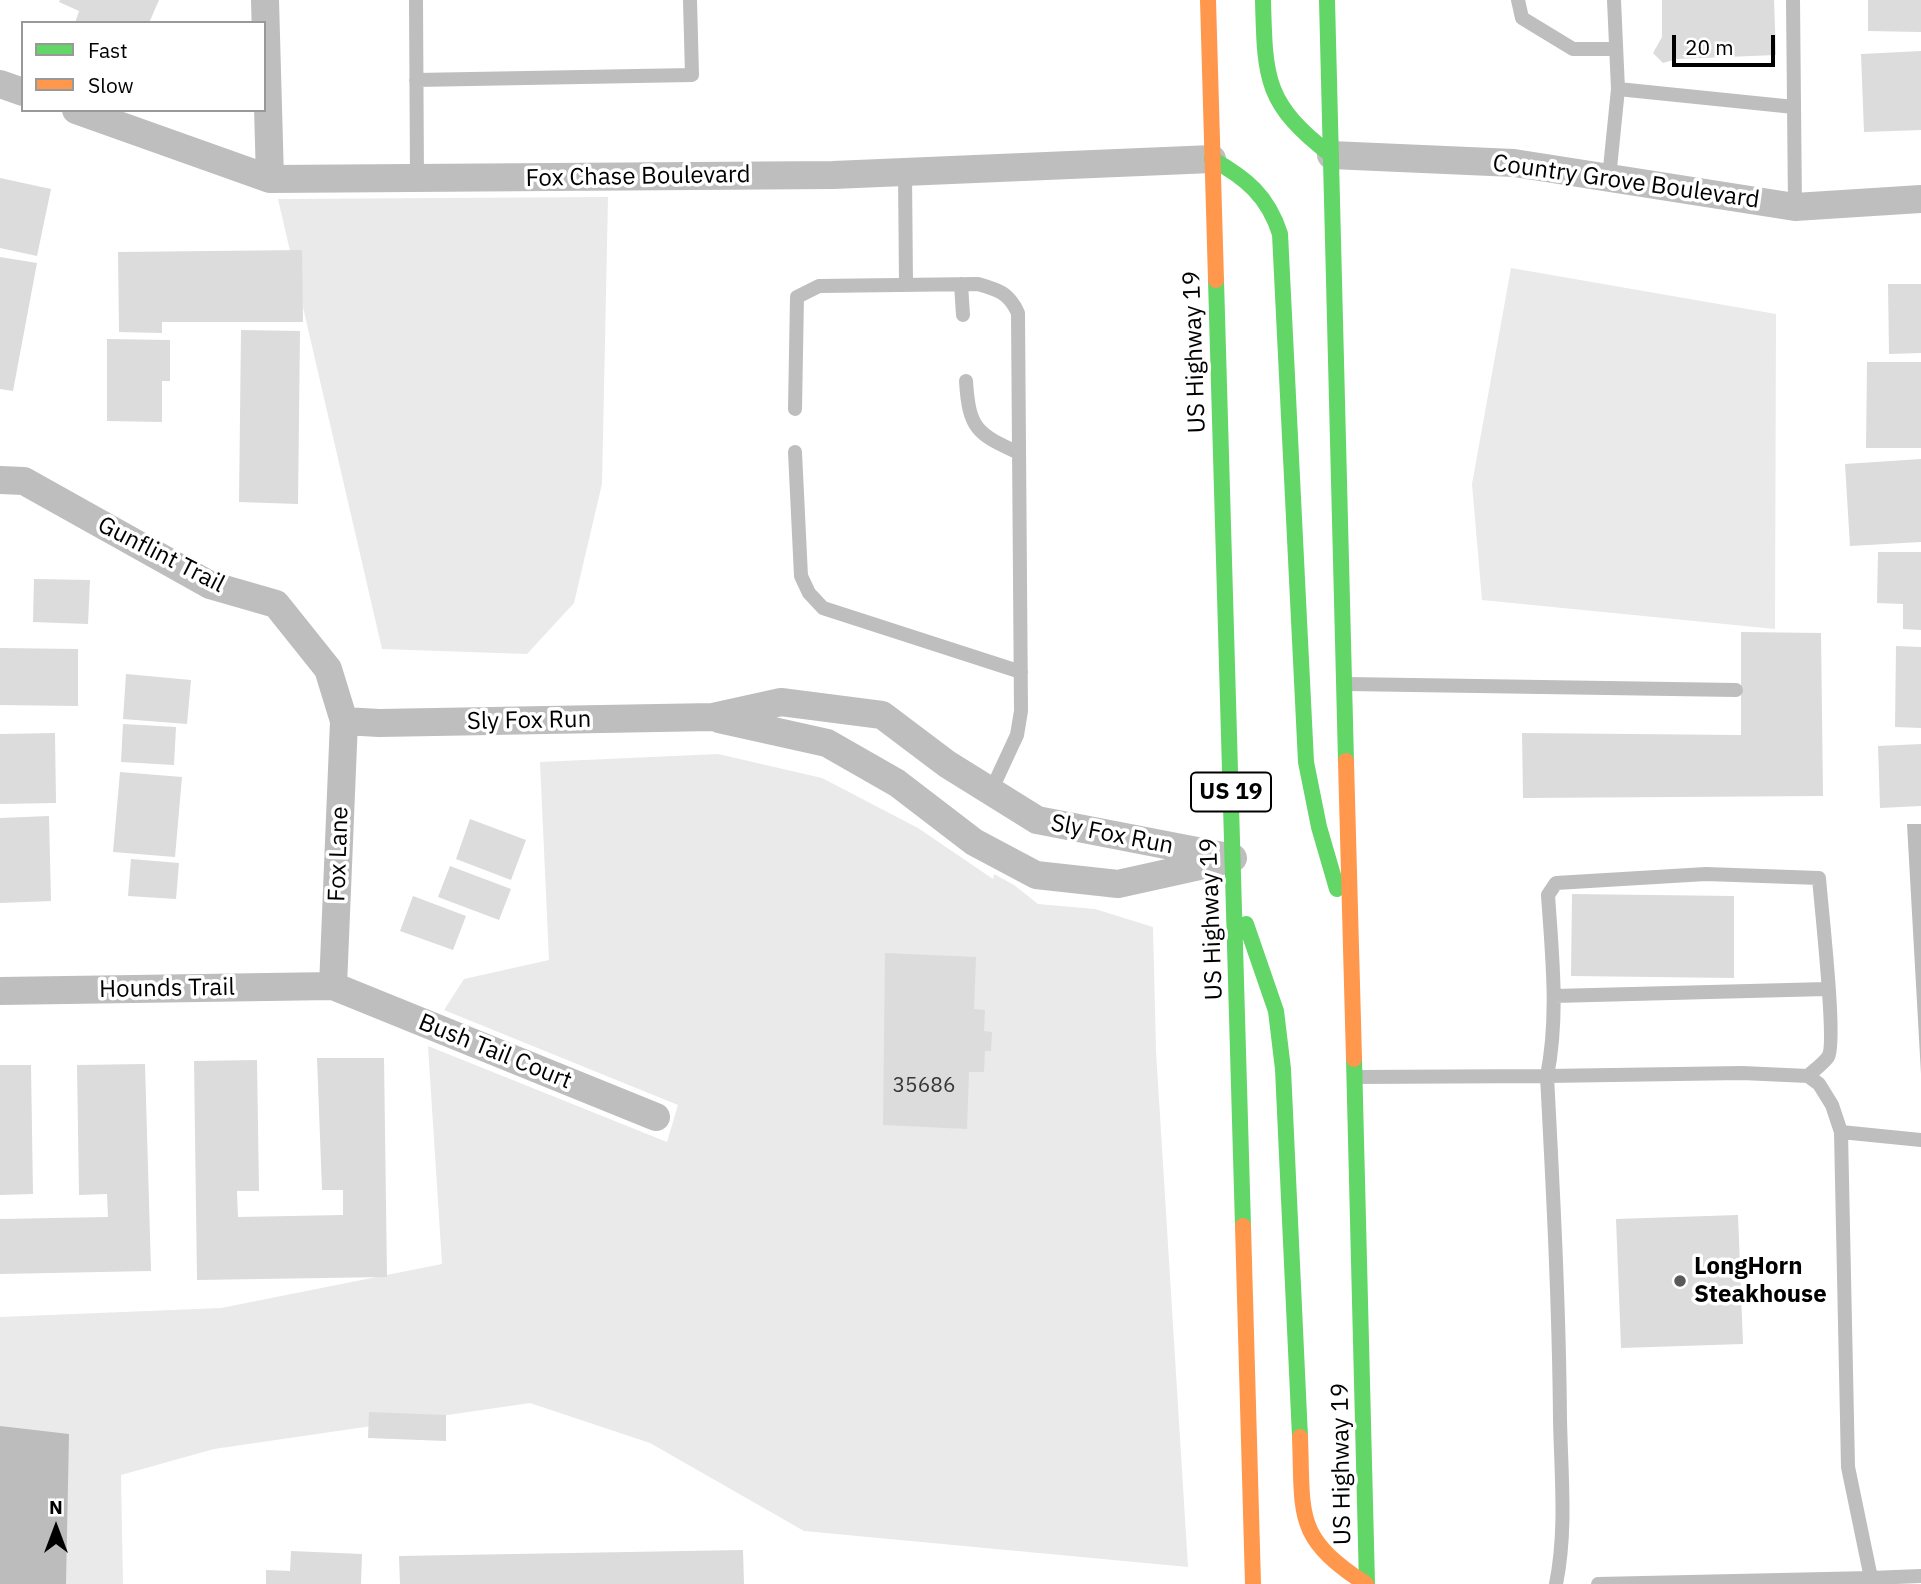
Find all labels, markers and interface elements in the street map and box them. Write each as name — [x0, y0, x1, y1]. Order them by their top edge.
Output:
legend — [21, 21, 266, 112]
scale bar — [1676, 21, 1779, 65]
text: 20 m — [1685, 33, 1734, 61]
text: Fast — [88, 36, 128, 64]
text: Slow — [88, 71, 134, 99]
street label: Country Grove Boulevard — [1491, 149, 1761, 215]
street label: Fox Chase Boulevard — [525, 161, 751, 193]
street label: US Highway 19 — [1178, 270, 1212, 434]
street label: Gunflint Trail — [93, 511, 229, 599]
street label: Sly Fox Run — [467, 706, 591, 736]
road number: US 19 — [1191, 772, 1271, 812]
street label: Fox Lane — [323, 806, 355, 902]
street label: Sly Fox Run — [1048, 809, 1176, 861]
street label: US Highway 19 — [1195, 837, 1229, 1001]
street label: Hounds Trail — [99, 973, 235, 1005]
street label: Bush Tail Court — [414, 1008, 576, 1096]
house number: 35686 — [893, 1073, 955, 1099]
place label: LongHorn Steakhouse — [1694, 1253, 1827, 1309]
marker: LongHorn Steakhouse — [1672, 1273, 1688, 1289]
street label: US Highway 19 — [1326, 1383, 1358, 1545]
north arrow — [21, 1493, 91, 1563]
text: N — [49, 1495, 63, 1519]

